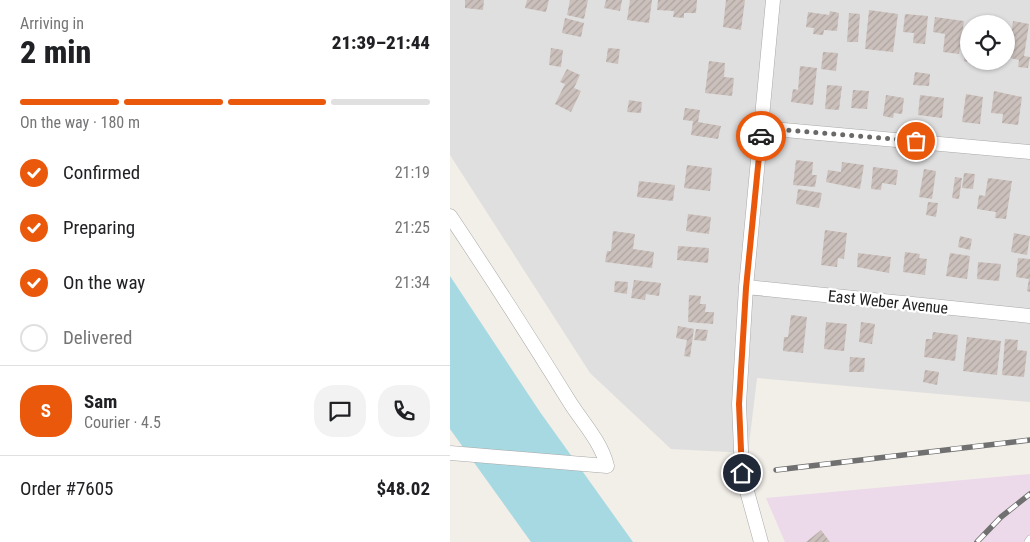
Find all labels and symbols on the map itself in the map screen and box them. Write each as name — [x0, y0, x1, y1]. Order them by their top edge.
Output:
courier — [736, 111, 786, 161]
pin — [895, 120, 937, 162]
street label: East Weber Avenue — [827, 286, 949, 318]
pin — [721, 452, 763, 494]

